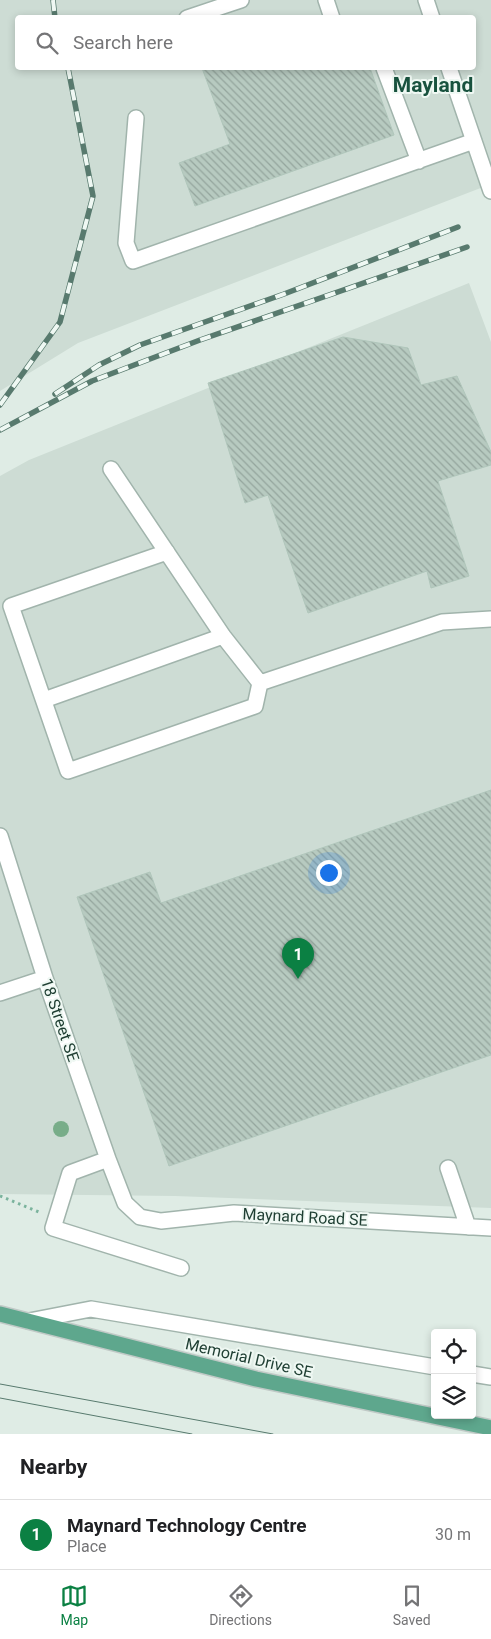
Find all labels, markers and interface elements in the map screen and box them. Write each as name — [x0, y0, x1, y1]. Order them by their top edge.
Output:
search box — [15, 15, 476, 70]
icon: search — [33, 29, 61, 57]
text: Search here — [73, 31, 173, 54]
district label: Mayland — [393, 73, 473, 97]
your location — [316, 860, 342, 886]
pin: 1 — [282, 938, 314, 979]
street label: 18 Street SE — [37, 976, 83, 1064]
street label: Maynard Road SE — [242, 1204, 368, 1230]
map controls — [431, 1329, 476, 1419]
button: locate — [431, 1329, 476, 1374]
street label: Memorial Drive SE — [184, 1334, 314, 1382]
button: layers — [431, 1374, 476, 1419]
text: Nearby — [20, 1455, 87, 1479]
text: Maynard Technology Centre — [67, 1514, 307, 1537]
text: 1 — [31, 1525, 41, 1544]
text: 30 m — [435, 1525, 471, 1544]
text: Place — [67, 1537, 107, 1556]
tab: Map — [60, 1582, 88, 1628]
tab: Directions — [209, 1582, 272, 1628]
tab: Saved — [393, 1582, 431, 1628]

